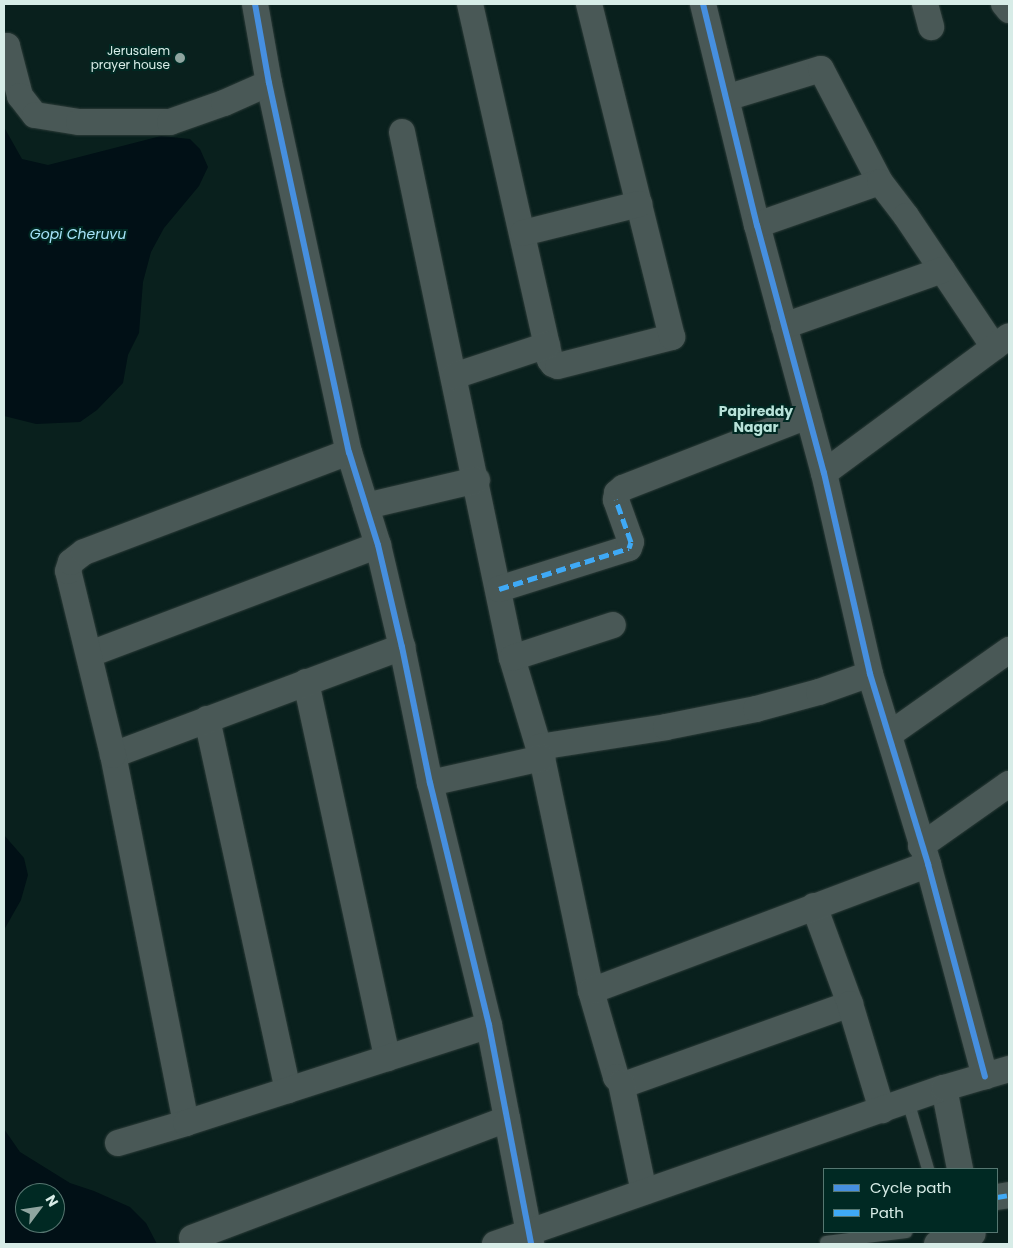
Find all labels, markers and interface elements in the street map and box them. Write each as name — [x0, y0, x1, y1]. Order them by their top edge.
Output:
place label: Jerusalem prayer house — [91, 44, 170, 72]
marker: Jerusalem prayer house — [174, 52, 186, 64]
water label: Gopi Cheruvu — [30, 226, 126, 242]
district label: Papireddy Nagar — [719, 403, 793, 436]
legend — [823, 1168, 998, 1233]
text: Cycle path — [870, 1177, 951, 1198]
north arrow — [15, 1183, 65, 1233]
text: N — [41, 1191, 63, 1210]
text: Path — [870, 1202, 904, 1223]

